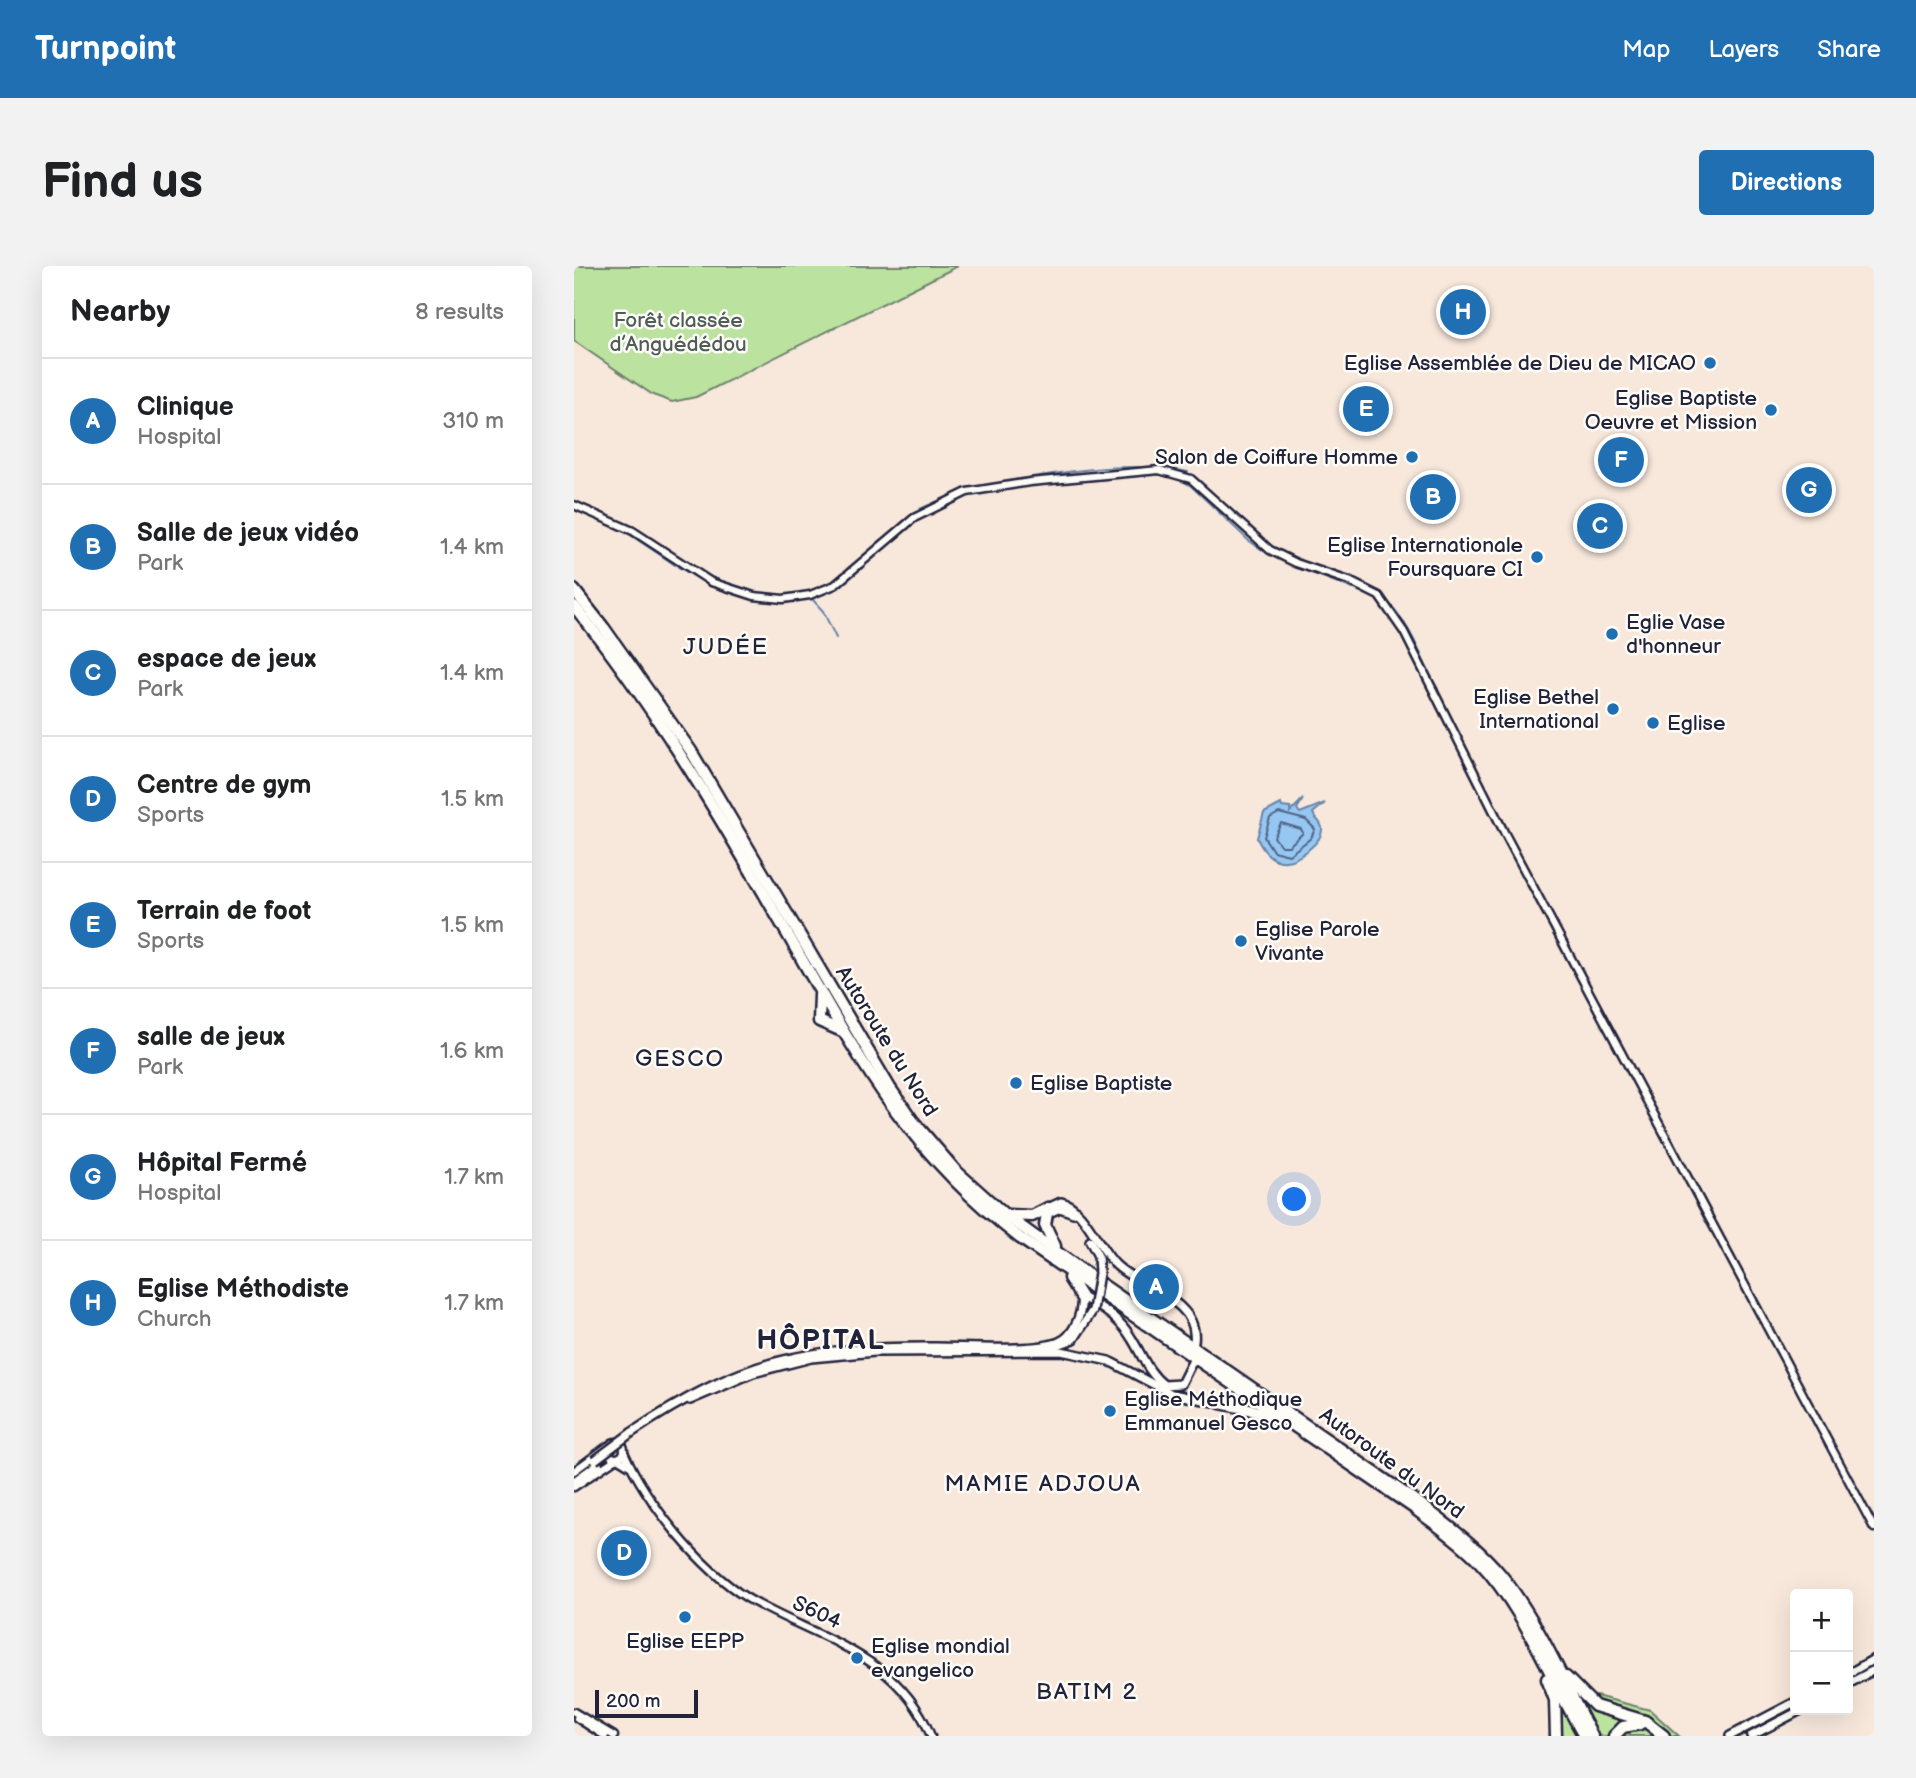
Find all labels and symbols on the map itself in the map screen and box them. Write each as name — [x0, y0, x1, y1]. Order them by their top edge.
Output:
pin: H — [1440, 286, 1486, 338]
park label: Forêt classée d’Anguédédou — [609, 308, 747, 357]
place label: Eglise Assemblée de Dieu de MICAO — [1344, 351, 1696, 376]
marker: Eglise Assemblée de Dieu de MICAO — [1702, 355, 1718, 371]
pin: E — [1343, 383, 1389, 435]
place label: Eglise Baptiste Oeuvre et Mission — [1585, 386, 1757, 435]
marker: Eglise Baptiste Oeuvre et Mission — [1763, 402, 1779, 418]
pin: F — [1598, 434, 1644, 486]
place label: Salon de Coiffure Homme — [1155, 445, 1398, 470]
marker: Salon de Coiffure Homme — [1404, 449, 1420, 465]
pin: G — [1786, 464, 1832, 516]
pin: B — [1410, 471, 1456, 523]
pin: C — [1577, 500, 1623, 552]
place label: Eglise Internationale Foursquare CI — [1327, 533, 1523, 582]
marker: Eglise Internationale Foursquare CI — [1529, 549, 1545, 565]
place label: Eglie Vase d'honneur — [1626, 610, 1725, 659]
marker: Eglie Vase d'honneur — [1604, 626, 1620, 642]
district label: JUDÉE — [683, 633, 769, 661]
place label: Eglise Bethel International — [1473, 685, 1599, 734]
marker: Eglise Bethel International — [1605, 701, 1621, 717]
place label: Eglise — [1667, 711, 1725, 736]
marker: Eglise — [1645, 715, 1661, 731]
place label: Eglise Parole Vivante — [1255, 917, 1379, 966]
marker: Eglise Parole Vivante — [1233, 933, 1249, 949]
street label: Autoroute du Nord — [830, 961, 943, 1121]
district label: GESCO — [635, 1045, 725, 1073]
place label: Eglise Baptiste — [1030, 1071, 1172, 1096]
marker: Eglise Baptiste — [1008, 1075, 1024, 1091]
your location — [1277, 1182, 1311, 1216]
pin: A — [1133, 1261, 1179, 1313]
district label: HÔPITAL — [756, 1322, 886, 1357]
place label: Eglise Méthodique Emmanuel Gesco — [1124, 1387, 1302, 1436]
street label: Autoroute du Nord — [1314, 1402, 1469, 1524]
marker: Eglise Méthodique Emmanuel Gesco — [1102, 1403, 1118, 1419]
district label: MAMIE ADJOUA — [944, 1470, 1142, 1498]
pin: D — [601, 1527, 647, 1579]
street label: S604 — [789, 1590, 845, 1635]
marker: Eglise EEPP — [677, 1609, 693, 1625]
place label: Eglise EEPP — [626, 1629, 744, 1654]
place label: Eglise mondial evangelico — [871, 1634, 1010, 1683]
marker: Eglise mondial evangelico — [849, 1650, 865, 1666]
district label: BATIM 2 — [1036, 1678, 1138, 1706]
scale bar — [595, 1687, 698, 1719]

